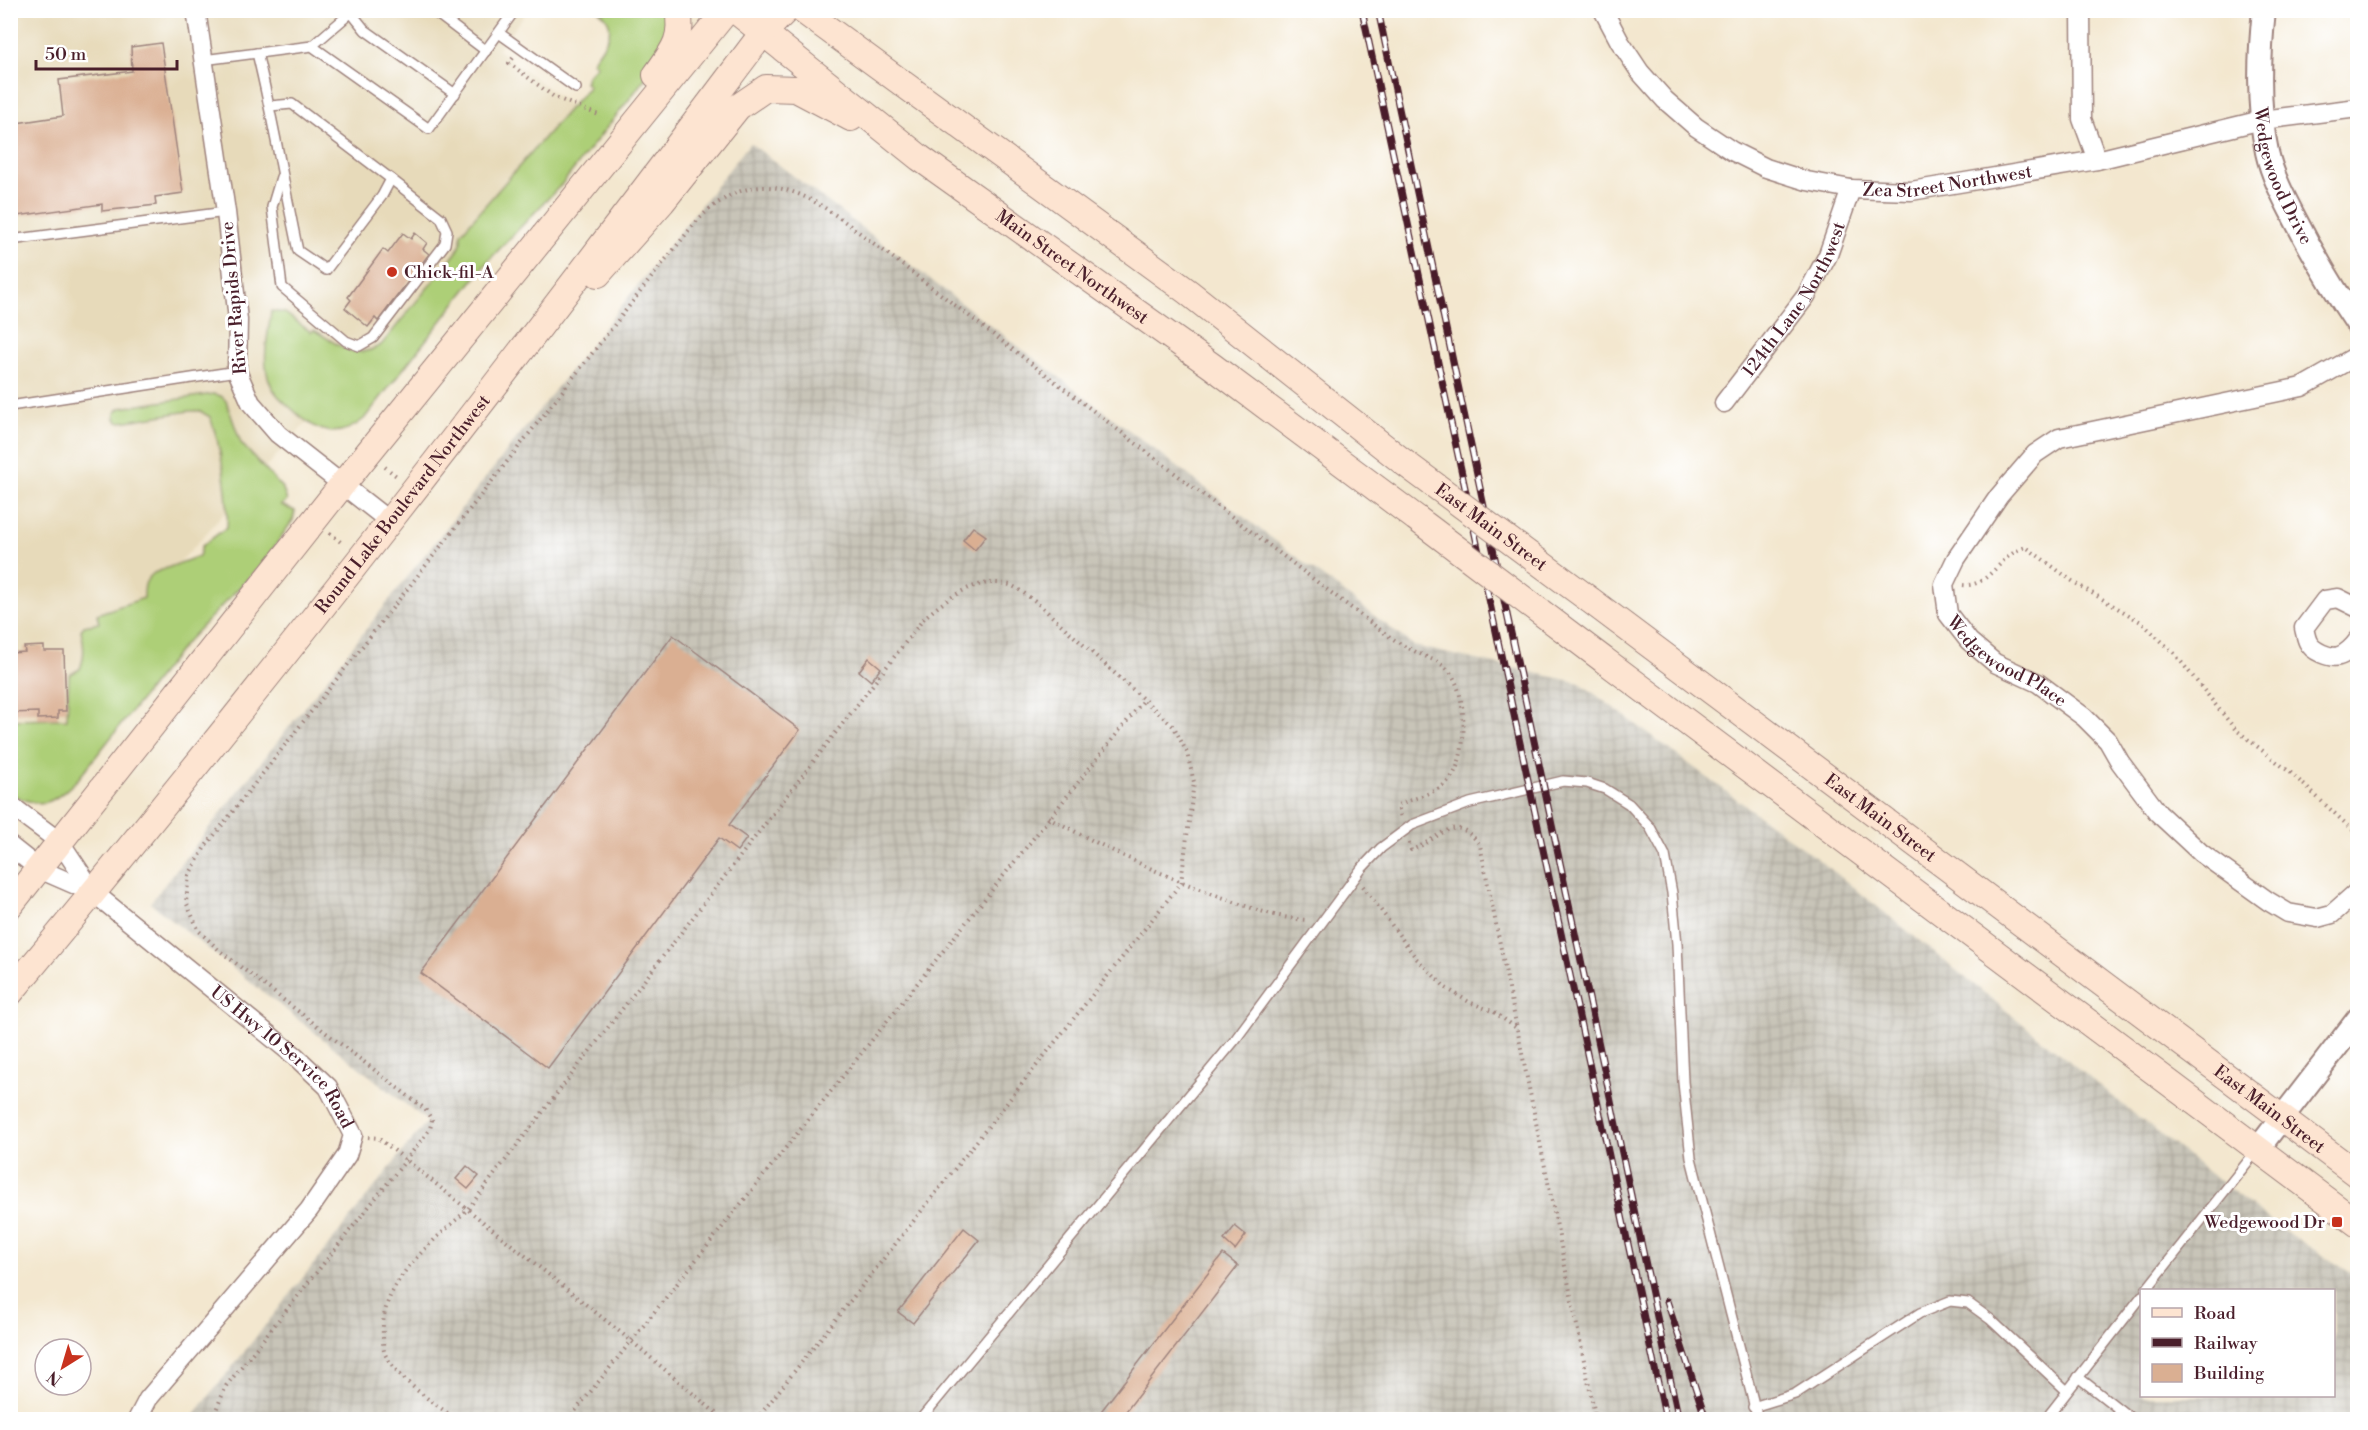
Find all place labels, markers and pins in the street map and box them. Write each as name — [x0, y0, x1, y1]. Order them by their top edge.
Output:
place label: Chick-fil-A — [404, 261, 495, 284]
marker: Chick-fil-A — [385, 265, 399, 279]
place label: Wedgewood Dr — [2203, 1211, 2325, 1234]
marker: Wedgewood Dr — [2330, 1215, 2344, 1229]

